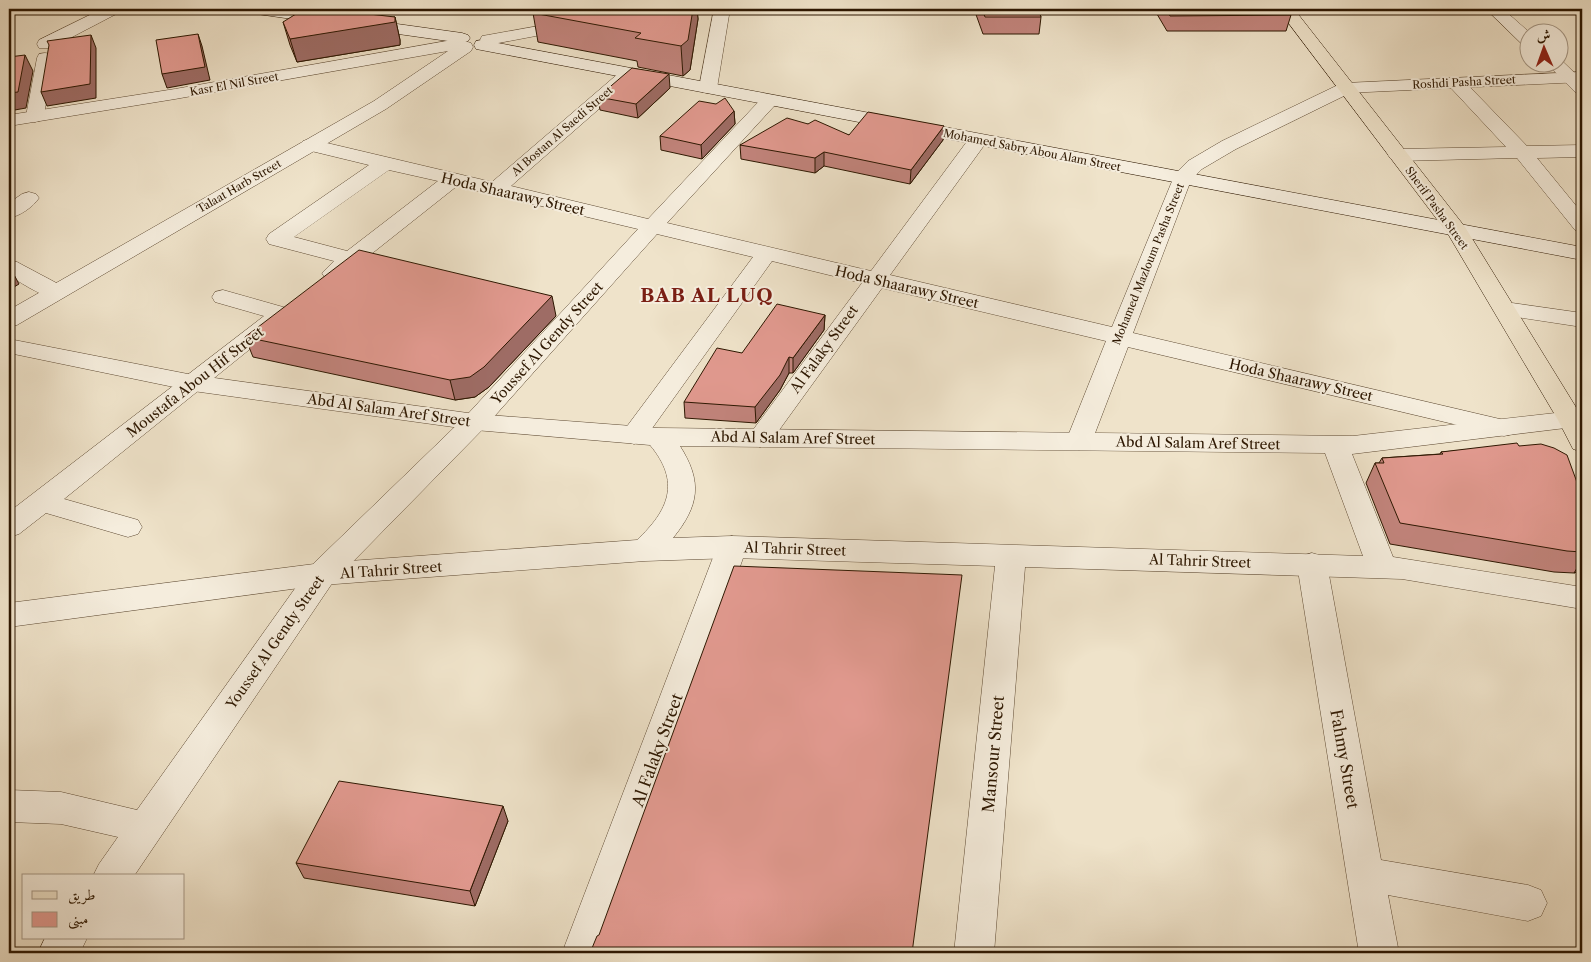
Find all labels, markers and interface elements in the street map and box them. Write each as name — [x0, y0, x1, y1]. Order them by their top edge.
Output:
north arrow — [1518, 22, 1568, 72]
text: ش — [1536, 26, 1551, 44]
street label: Kasr El Nil Street — [188, 69, 280, 99]
street label: Roshdi Pasha Street — [1412, 72, 1516, 92]
street label: Al Bostan Al Saedi Street — [508, 83, 616, 179]
street label: Mohamed Sabry Abou Alam Street — [942, 126, 1122, 174]
street label: Talaat Harb Street — [194, 156, 284, 216]
street label: Sherif Pasha Street — [1402, 164, 1472, 252]
street label: Hoda Shaarawy Street — [439, 169, 587, 219]
street label: Mohamed Mazloum Pasha Street — [1109, 181, 1187, 347]
street label: Hoda Shaarawy Street — [833, 262, 981, 312]
street label: Youssef Al Gendy Street — [486, 278, 607, 409]
district label: BAB AL LUQ — [640, 284, 774, 307]
street label: Al Falaky Street — [785, 301, 862, 397]
street label: Moustafa Abou Hif Street — [123, 323, 267, 441]
street label: Hoda Shaarawy Street — [1227, 355, 1375, 405]
street label: Abd Al Salam Aref Street — [305, 389, 472, 430]
street label: Abd Al Salam Aref Street — [710, 428, 875, 448]
street label: Abd Al Salam Aref Street — [1115, 433, 1280, 453]
street label: Al Tahrir Street — [743, 538, 847, 560]
street label: Al Tahrir Street — [1148, 550, 1252, 572]
street label: Al Tahrir Street — [338, 557, 443, 583]
street label: Youssef Al Gendy Street — [221, 572, 328, 713]
street label: Al Falaky Street — [627, 690, 687, 810]
street label: Mansour Street — [978, 694, 1008, 813]
street label: Fahmy Street — [1326, 708, 1364, 811]
legend — [22, 874, 185, 940]
text: طريق — [68, 885, 95, 905]
text: مبنى — [68, 909, 88, 930]

